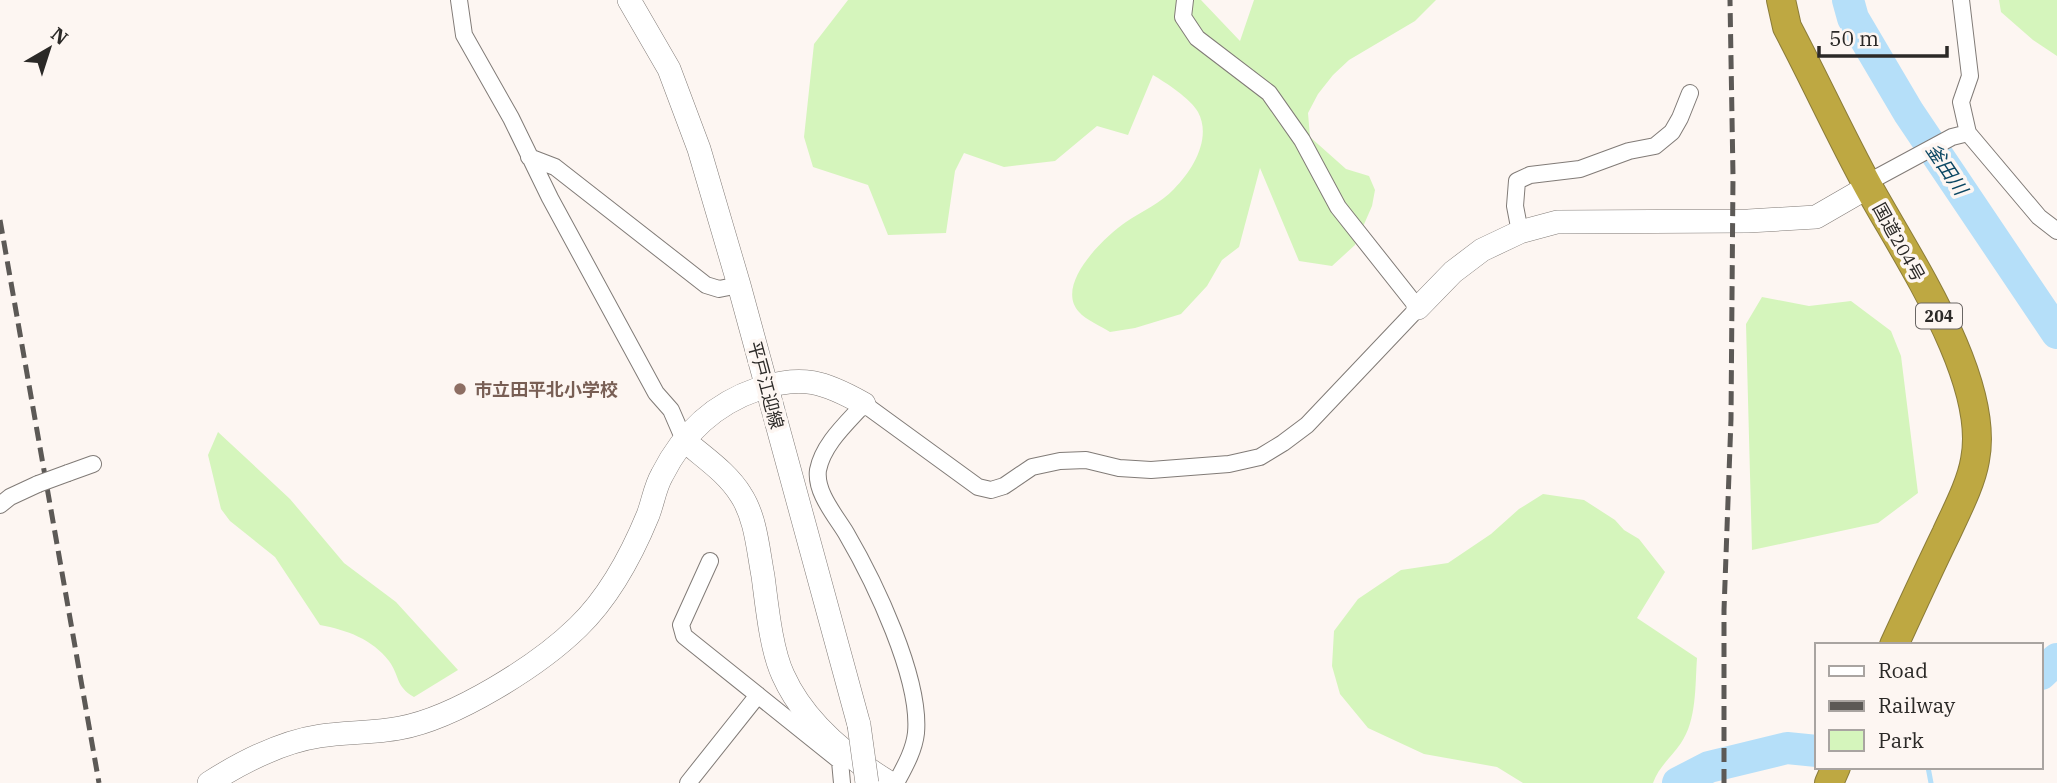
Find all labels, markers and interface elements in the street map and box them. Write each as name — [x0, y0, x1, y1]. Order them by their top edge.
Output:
north arrow — [14, 14, 84, 84]
scale bar — [1819, 14, 1947, 58]
text: N — [46, 22, 73, 50]
text: 50 m — [1829, 24, 1879, 52]
water label: 釜田川 — [1921, 139, 1974, 201]
street label: 国道204号 — [1868, 199, 1930, 285]
road number: 204 — [1916, 304, 1962, 328]
street label: 平戸江迎線 — [743, 339, 789, 431]
place label: 市立田平北小学校 — [474, 378, 618, 401]
marker: 市立田平北小学校 — [452, 381, 468, 397]
legend — [1815, 643, 2043, 769]
text: Road — [1878, 656, 1928, 684]
text: Railway — [1878, 691, 1956, 719]
text: Park — [1878, 726, 1925, 754]

